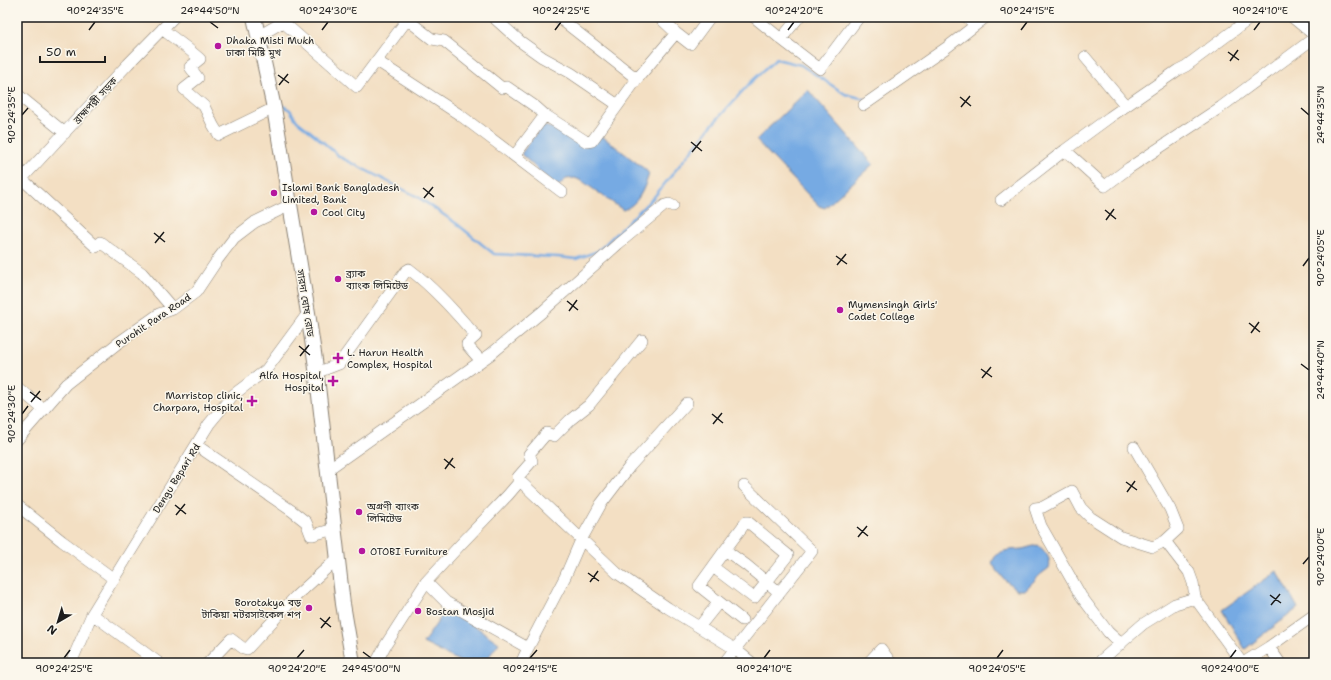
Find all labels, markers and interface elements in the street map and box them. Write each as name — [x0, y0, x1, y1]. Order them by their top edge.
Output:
text: 90°24'35"E — [66, 4, 124, 17]
text: 24°44'50"N — [180, 4, 240, 17]
text: 90°24'30"E — [299, 4, 357, 17]
text: 90°24'25"E — [532, 4, 590, 17]
text: 90°24'20"E — [765, 4, 823, 17]
text: 90°24'15"E — [999, 4, 1055, 17]
text: 90°24'10"E — [1232, 4, 1288, 17]
place label: Dhaka Misti Mukh ঢাকা মিষ্টি মুখ — [225, 34, 314, 59]
scale bar — [40, 38, 105, 64]
marker: Dhaka Misti Mukh ঢাকা মিষ্টি মুখ — [213, 41, 223, 51]
text: 50 m — [46, 44, 76, 60]
street label: ব্রাহ্মপল্লী সড়ক — [70, 74, 121, 127]
text: 90°24'35"E — [5, 86, 18, 144]
text: 24°44'35"N — [1314, 86, 1327, 144]
place label: Islami Bank Bangladesh Limited, Bank — [282, 181, 399, 206]
marker: Islami Bank Bangladesh Limited, Bank — [269, 188, 279, 198]
place label: Cool City — [322, 206, 365, 219]
marker: Cool City — [309, 207, 319, 217]
text: 90°24'05"E — [1314, 229, 1327, 287]
place label: ব্র্যাক ব্যাংক লিমিটেড — [345, 267, 409, 292]
street label: সারদা ঘোষ রোড — [294, 268, 317, 339]
marker: ব্র্যাক ব্যাংক লিমিটেড — [333, 274, 343, 284]
street label: Purohit Para Road — [113, 290, 194, 351]
place label: Mymensingh Girls' Cadet College — [848, 298, 937, 323]
marker: Mymensingh Girls' Cadet College — [835, 305, 845, 315]
text: 24°44'40"N — [1314, 340, 1327, 400]
place label: L. Harun Health Complex, Hospital — [347, 346, 432, 371]
marker: L. Harun Health Complex, Hospital — [332, 352, 344, 364]
place label: Alfa Hospital, Hospital — [259, 369, 324, 394]
marker: Alfa Hospital, Hospital — [327, 375, 339, 387]
text: 90°24'30"E — [5, 385, 18, 443]
place label: Marristop clinic, Charpara, Hospital — [153, 389, 243, 414]
marker: Marristop clinic, Charpara, Hospital — [246, 395, 258, 407]
street label: Dengu Bepari Rd — [150, 440, 203, 516]
place label: অগ্রণী ব্যাংক লিমিটেড — [366, 500, 420, 525]
marker: অগ্রণী ব্যাংক লিমিটেড — [354, 507, 364, 517]
text: 90°24'00"E — [1314, 528, 1327, 586]
place label: OTOBI Furniture — [370, 545, 448, 558]
marker: OTOBI Furniture — [357, 546, 367, 556]
place label: Borotakya বড় টাকিয়া মটরসাইকেল শপ — [201, 596, 302, 621]
north arrow — [38, 602, 78, 642]
marker: Borotakya বড় টাকিয়া মটরসাইকেল শপ — [304, 603, 314, 613]
place label: Bostan Mosjid — [426, 605, 495, 618]
marker: Bostan Mosjid — [413, 606, 423, 616]
text: N — [44, 621, 60, 638]
text: 90°24'25"E — [35, 662, 93, 675]
text: 90°24'20"E — [268, 662, 326, 675]
text: 24°45'00"N — [341, 662, 401, 675]
text: 90°24'15"E — [502, 662, 558, 675]
text: 90°24'10"E — [736, 662, 792, 675]
text: 90°24'05"E — [968, 662, 1026, 675]
text: 90°24'00"E — [1201, 662, 1259, 675]

